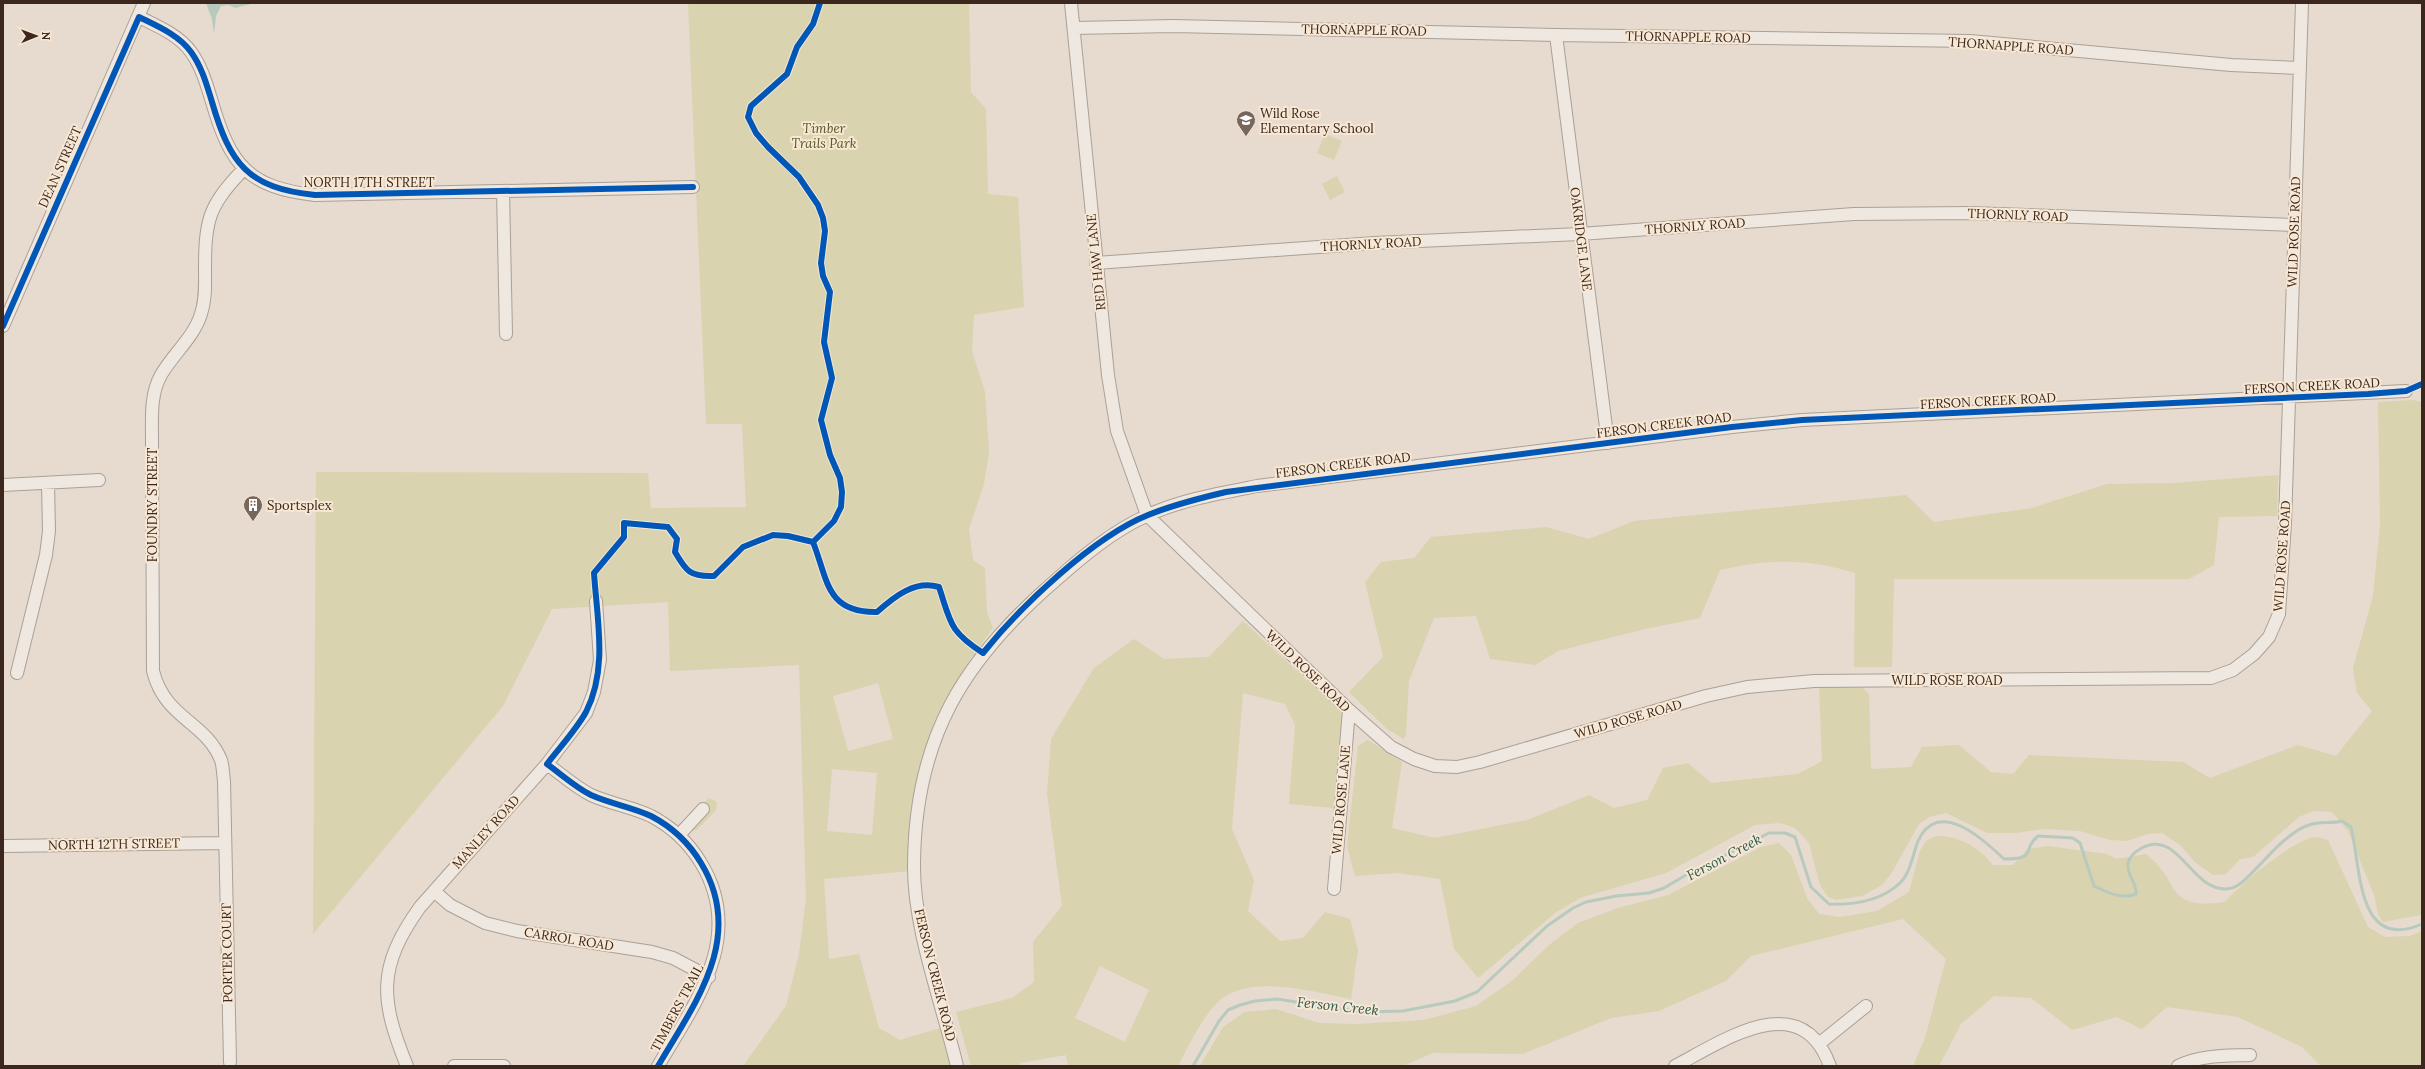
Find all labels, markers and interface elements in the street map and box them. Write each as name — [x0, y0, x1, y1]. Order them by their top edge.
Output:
north arrow — [16, 16, 56, 56]
street label: THORNAPPLE ROAD — [1301, 20, 1427, 40]
street label: THORNAPPLE ROAD — [1625, 27, 1751, 47]
text: N — [39, 31, 53, 41]
street label: THORNAPPLE ROAD — [1948, 33, 2075, 59]
place label: Wild Rose Elementary School — [1260, 105, 1374, 137]
school or university icon: Wild Rose Elementary School — [1235, 109, 1257, 137]
park label: Timber Trails Park — [791, 120, 857, 152]
street label: DEAN STREET — [34, 123, 86, 210]
street label: NORTH 17TH STREET — [303, 174, 435, 191]
street label: WILD ROSE ROAD — [2284, 176, 2304, 288]
street label: OAKRIDGE LANE — [1566, 186, 1596, 292]
street label: THORNLY ROAD — [1967, 205, 2069, 225]
street label: RED HAW LANE — [1082, 213, 1110, 311]
street label: THORNLY ROAD — [1644, 214, 1746, 238]
street label: THORNLY ROAD — [1320, 233, 1422, 255]
street label: FERSON CREEK ROAD — [2244, 374, 2381, 398]
street label: FERSON CREEK ROAD — [1920, 389, 2057, 413]
street label: FERSON CREEK ROAD — [1595, 408, 1733, 442]
street label: FOUNDRY STREET — [144, 447, 161, 562]
street label: FERSON CREEK ROAD — [1274, 448, 1412, 482]
building icon: Sportsplex — [242, 494, 264, 522]
place label: Sportsplex — [267, 497, 332, 514]
street label: WILD ROSE ROAD — [2270, 500, 2294, 612]
street label: WILD ROSE ROAD — [1262, 626, 1354, 716]
street label: WILD ROSE ROAD — [1891, 672, 2003, 689]
street label: WILD ROSE ROAD — [1572, 695, 1684, 743]
street label: WILD ROSE LANE — [1328, 745, 1354, 855]
street label: MANLEY ROAD — [448, 791, 524, 872]
water label: Ferson Creek — [1683, 830, 1765, 884]
street label: NORTH 12TH STREET — [48, 834, 181, 854]
street label: PORTER COURT — [218, 902, 236, 1003]
street label: FERSON CREEK ROAD — [910, 907, 960, 1043]
street label: CARROL ROAD — [523, 924, 615, 955]
street label: TIMBERS TRAIL — [647, 961, 707, 1055]
water label: Ferson Creek — [1296, 993, 1380, 1019]

